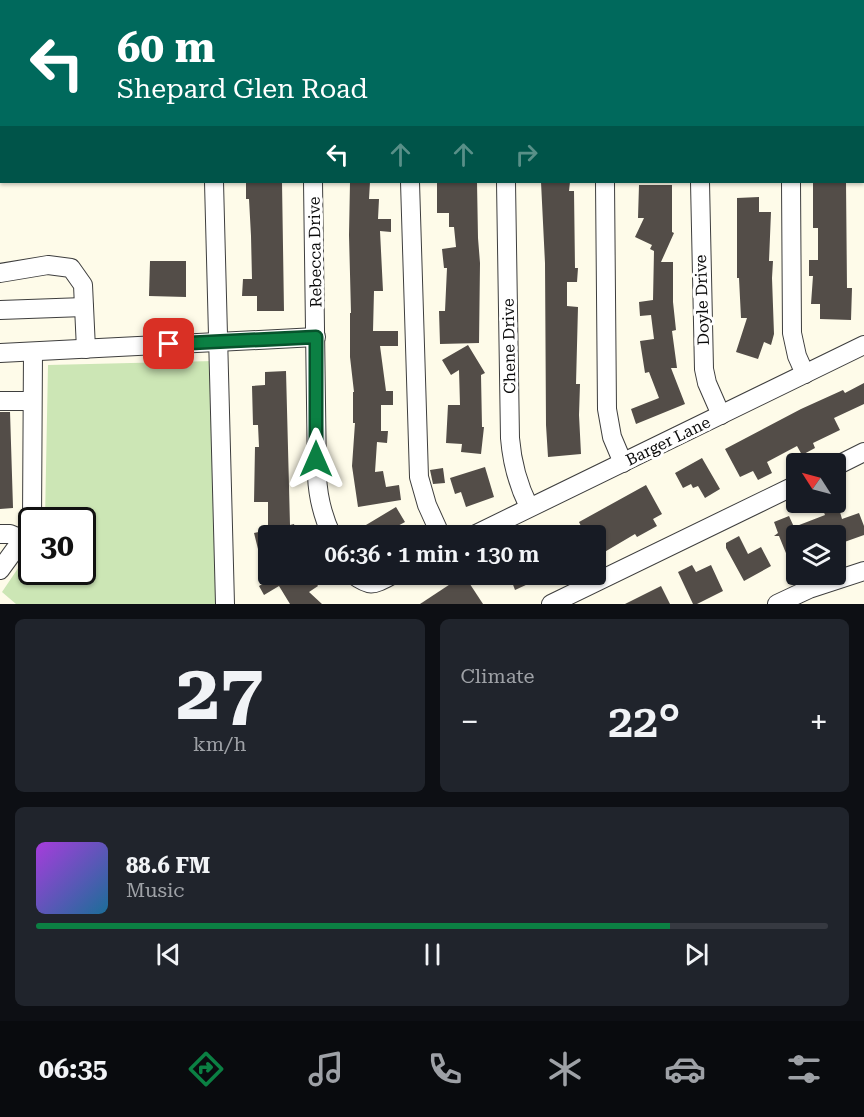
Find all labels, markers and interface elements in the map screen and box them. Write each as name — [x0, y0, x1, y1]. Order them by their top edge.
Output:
text: 60 m — [117, 23, 215, 72]
icon: left — [18, 24, 96, 102]
text: Shepard Glen Road — [117, 73, 368, 105]
icon: left — [321, 138, 354, 171]
icon: ahead — [384, 138, 417, 171]
icon: ahead — [447, 138, 480, 171]
icon: right — [510, 138, 543, 171]
street label: Rebecca Drive — [305, 196, 325, 308]
street label: Doyle Drive — [691, 254, 713, 346]
street label: Chene Drive — [499, 298, 519, 394]
pin — [143, 318, 194, 369]
icon: arrive — [152, 327, 185, 360]
street label: Barger Lane — [623, 412, 714, 470]
position arrow — [284, 427, 348, 491]
north arrow — [786, 453, 846, 513]
map controls — [786, 453, 846, 585]
speed limit sign: 30 — [18, 507, 96, 585]
button: layers — [786, 525, 846, 585]
text: 06:36 · 1 min · 130 m — [325, 542, 539, 567]
text: 27 — [176, 647, 263, 738]
text: Climate — [461, 664, 535, 688]
text: 22° — [608, 695, 681, 748]
text: − — [461, 702, 479, 741]
text: + — [810, 702, 828, 741]
text: km/h — [193, 732, 247, 756]
text: 88.6 FM — [126, 853, 210, 878]
text: Music — [126, 878, 185, 902]
icon: previous — [152, 938, 185, 971]
icon: pause — [416, 938, 449, 971]
icon: next — [680, 938, 713, 971]
icon: directions — [185, 1048, 227, 1090]
icon: music — [305, 1048, 347, 1090]
icon: phone — [424, 1048, 466, 1090]
icon: climate — [544, 1048, 586, 1090]
icon: car — [664, 1048, 706, 1090]
icon: filters — [783, 1048, 825, 1090]
text: 06:35 — [39, 1053, 108, 1085]

